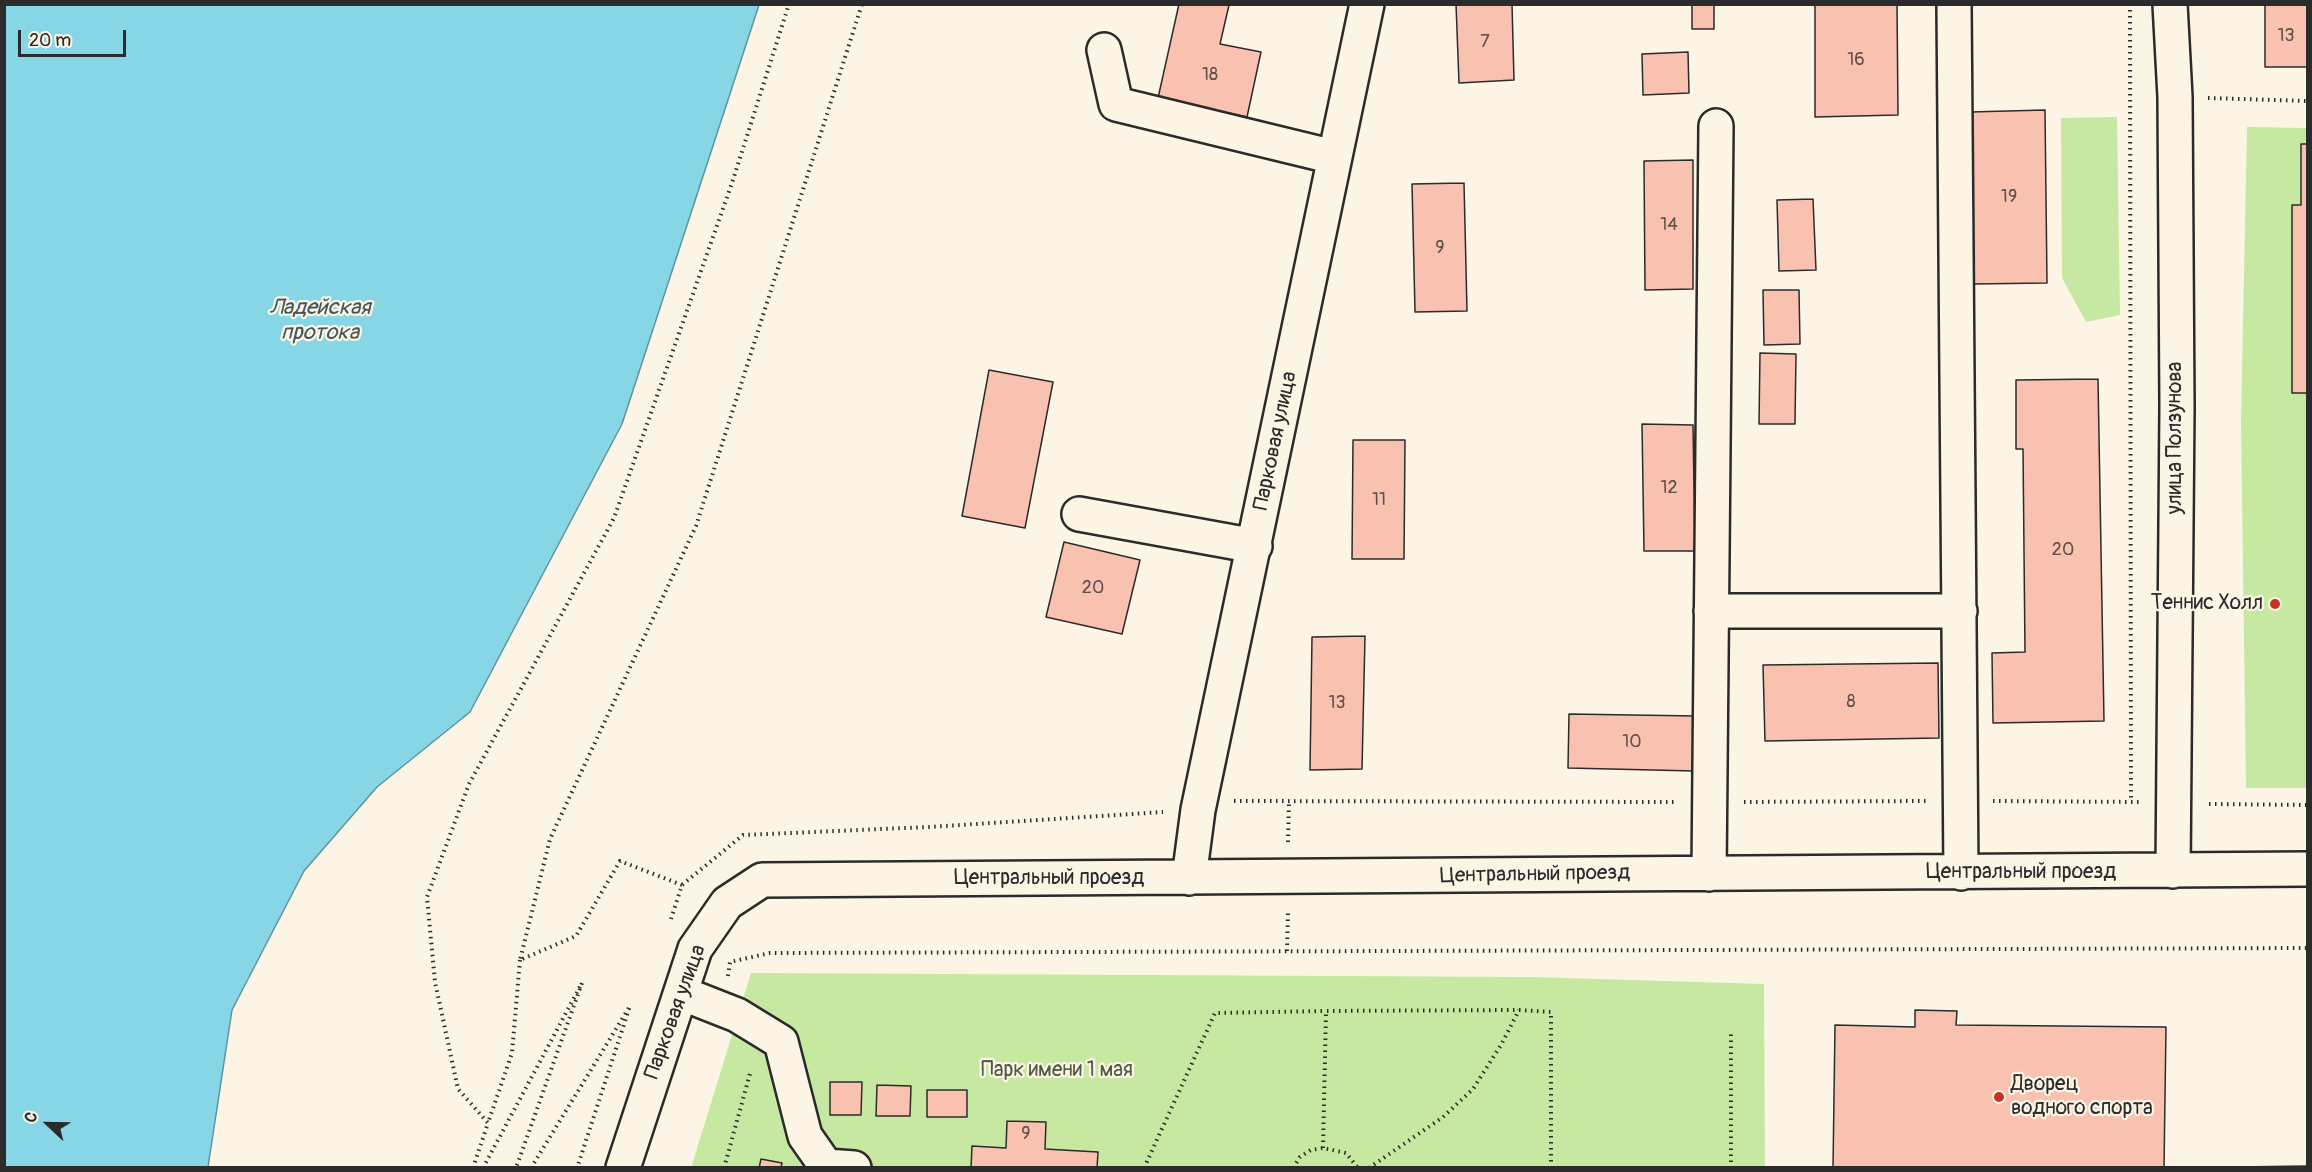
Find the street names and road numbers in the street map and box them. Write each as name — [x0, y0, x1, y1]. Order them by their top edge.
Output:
street label: улица Ползунова — [2163, 362, 2189, 514]
street label: Парковая улица — [1249, 369, 1303, 513]
street label: Центральный проезд — [1926, 860, 2116, 886]
street label: Центральный проезд — [1440, 861, 1630, 889]
street label: Центральный проезд — [954, 866, 1144, 892]
street label: Парковая улица — [640, 941, 712, 1083]

